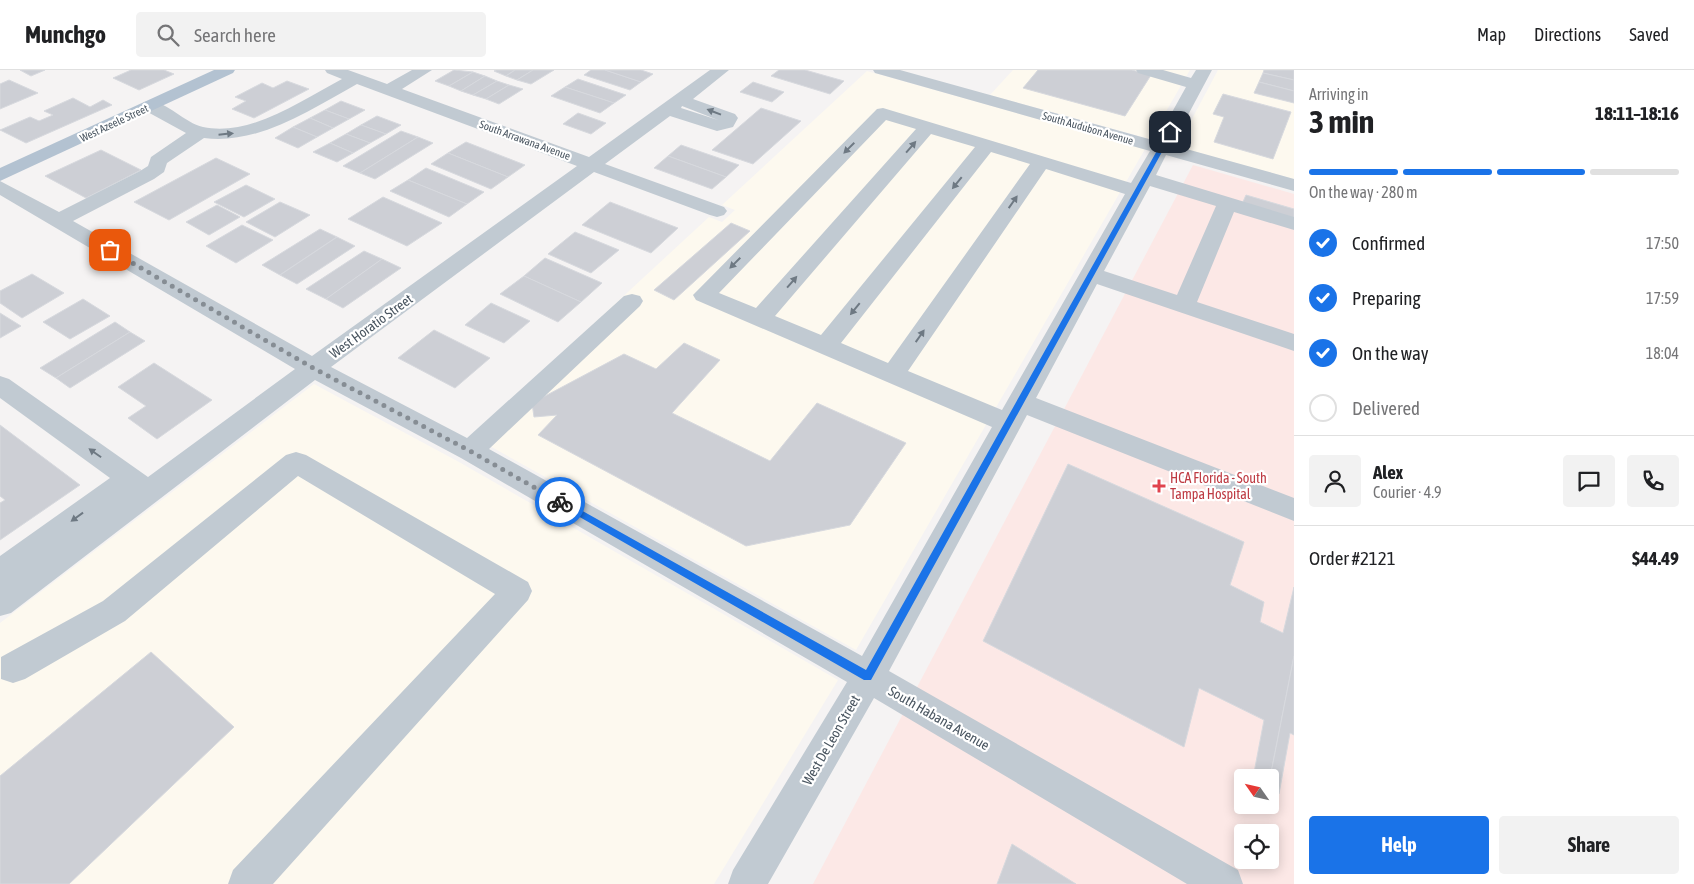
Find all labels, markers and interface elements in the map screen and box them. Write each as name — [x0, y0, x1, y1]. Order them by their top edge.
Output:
search box — [136, 12, 486, 57]
text: Munchgo — [25, 21, 106, 48]
icon: search — [154, 21, 182, 49]
text: Search here — [194, 24, 276, 46]
text: Map — [1477, 24, 1506, 45]
text: Directions — [1534, 24, 1601, 45]
text: Saved — [1629, 24, 1669, 45]
text: Arriving in — [1309, 85, 1369, 103]
street label: West Azeele Street — [78, 102, 150, 144]
text: 18:11–18:16 — [1595, 102, 1679, 124]
text: 3 min — [1309, 103, 1374, 140]
one-way arrow — [707, 108, 722, 115]
street label: South Audubon Avenue — [1041, 109, 1135, 147]
pin — [1149, 111, 1191, 153]
street label: South Arrawana Avenue — [478, 118, 572, 162]
icon: home — [1156, 118, 1184, 146]
one-way arrow — [219, 130, 235, 138]
one-way arrow — [905, 140, 916, 153]
one-way arrow — [843, 141, 855, 153]
one-way arrow — [951, 176, 962, 189]
text: On the way · 280 m — [1309, 183, 1418, 201]
one-way arrow — [1008, 195, 1018, 209]
pin — [89, 229, 131, 271]
icon: check — [1309, 229, 1337, 257]
text: Confirmed — [1352, 232, 1425, 254]
text: 17:50 — [1646, 234, 1679, 252]
icon: bag — [96, 236, 124, 264]
one-way arrow — [729, 257, 741, 269]
one-way arrow — [787, 276, 798, 289]
icon: check — [1309, 284, 1337, 312]
text: Preparing — [1352, 287, 1421, 309]
text: 17:59 — [1646, 289, 1679, 307]
street label: West Horatio Street — [326, 291, 416, 361]
one-way arrow — [850, 303, 861, 316]
one-way arrow — [915, 329, 925, 342]
icon: check — [1309, 339, 1337, 367]
text: On the way — [1352, 342, 1429, 364]
text: 18:04 — [1646, 344, 1679, 362]
text: Delivered — [1352, 397, 1420, 419]
one-way arrow — [89, 449, 102, 459]
button: person — [1309, 455, 1361, 507]
button: chat — [1563, 455, 1615, 507]
button: phone — [1627, 455, 1679, 507]
text: Alex — [1373, 461, 1403, 483]
place label: HCA Florida - South Tampa Hospital — [1170, 470, 1267, 502]
courier — [535, 477, 585, 527]
marker: HCA Florida - South Tampa Hospital — [1152, 479, 1166, 493]
text: Courier · 4.9 — [1373, 483, 1442, 501]
icon: bike — [546, 488, 574, 516]
one-way arrow — [70, 512, 84, 522]
text: Order #2121 — [1309, 547, 1396, 569]
text: $44.49 — [1632, 547, 1679, 569]
street label: South Habana Avenue — [886, 683, 992, 753]
street label: West De Leon Street — [799, 692, 863, 788]
north arrow — [1234, 769, 1279, 814]
map controls — [1234, 769, 1279, 869]
button: Help — [1309, 816, 1489, 874]
button: Share — [1499, 816, 1679, 874]
button: locate — [1234, 824, 1279, 869]

